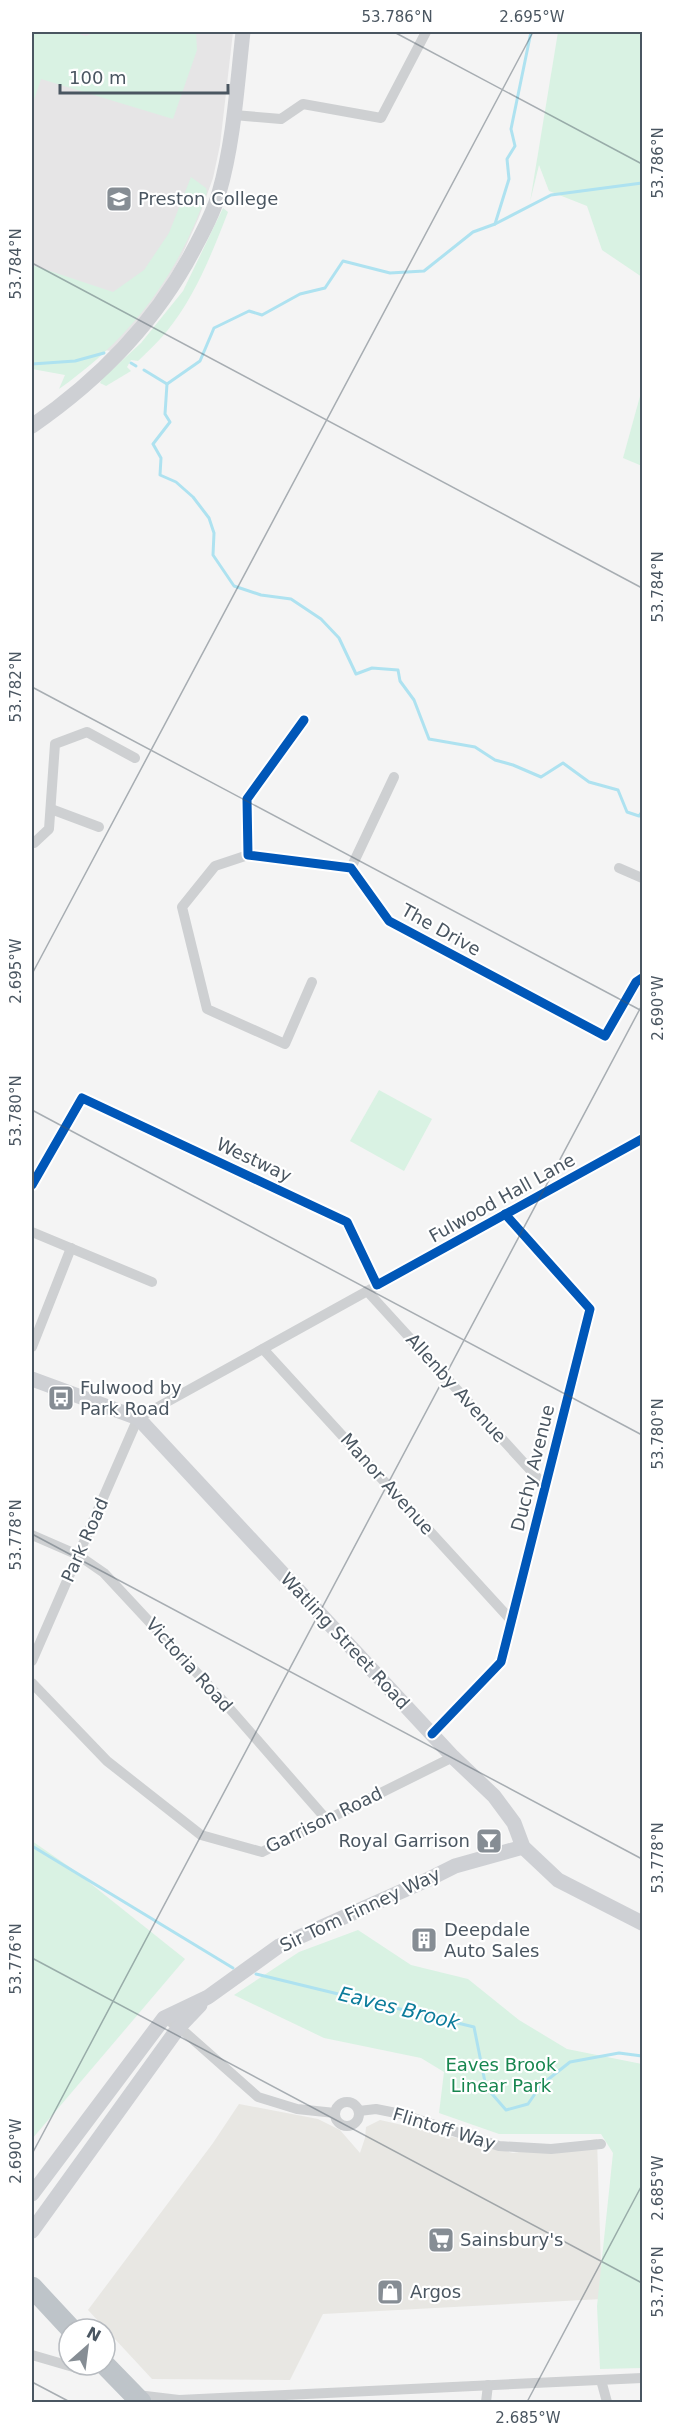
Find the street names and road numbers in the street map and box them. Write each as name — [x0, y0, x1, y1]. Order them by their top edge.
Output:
street label: The Drive — [397, 899, 484, 960]
street label: Westway — [213, 1133, 296, 1186]
street label: Fulwood Hall Lane — [425, 1149, 578, 1246]
street label: Allenby Avenue — [402, 1329, 511, 1447]
street label: Duchy Avenue — [507, 1402, 558, 1533]
street label: Manor Avenue — [336, 1429, 438, 1539]
street label: Park Road — [57, 1495, 112, 1585]
street label: Watling Street Road — [277, 1568, 414, 1713]
street label: Victoria Road — [142, 1613, 237, 1716]
street label: Garrison Road — [262, 1782, 386, 1857]
street label: Sir Tom Finney Way — [276, 1863, 444, 1956]
street label: Flintoff Way — [390, 2103, 498, 2154]

